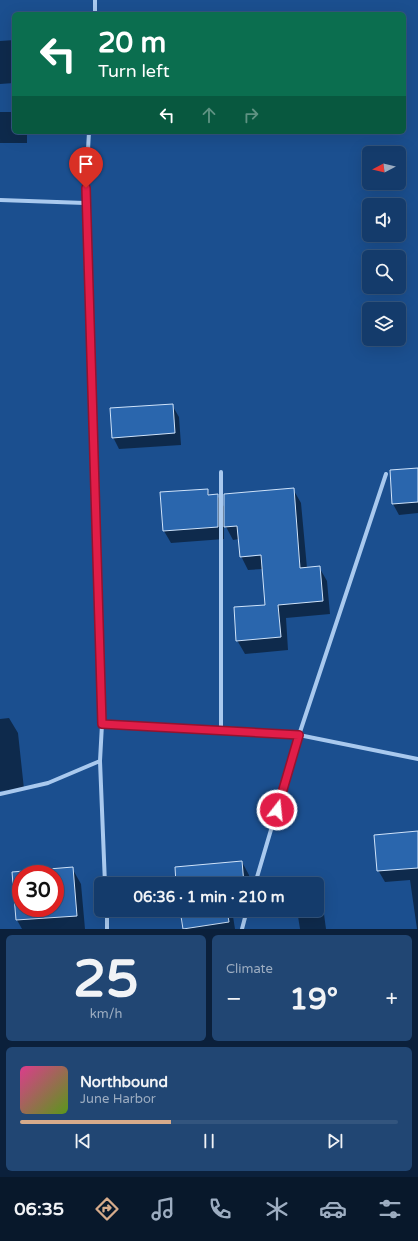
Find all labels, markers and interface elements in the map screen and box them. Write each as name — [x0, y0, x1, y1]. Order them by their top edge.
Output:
text: 20 m — [98, 26, 166, 60]
icon: left — [32, 28, 84, 80]
text: Turn left — [98, 60, 170, 82]
icon: left — [156, 104, 178, 126]
icon: ahead — [198, 104, 220, 126]
icon: right — [240, 104, 262, 126]
north arrow — [362, 146, 406, 190]
map controls — [362, 146, 406, 346]
pin — [69, 147, 103, 188]
icon: arrive — [75, 153, 97, 175]
button: sound — [362, 198, 406, 242]
button: search — [362, 250, 406, 294]
button: layers — [362, 302, 406, 346]
position arrow — [256, 789, 298, 831]
speed limit sign: 30 — [12, 865, 64, 917]
text: 06:36 · 1 min · 210 m — [134, 888, 284, 906]
text: 25 — [73, 948, 139, 1011]
text: Climate — [226, 961, 273, 977]
text: 19° — [289, 981, 338, 1018]
text: − — [226, 986, 242, 1012]
text: + — [386, 986, 398, 1012]
text: km/h — [90, 1006, 122, 1022]
text: Northbound — [80, 1073, 168, 1091]
text: June Harbor — [80, 1091, 156, 1107]
icon: previous — [72, 1130, 94, 1152]
icon: pause — [198, 1130, 220, 1152]
icon: next — [324, 1130, 346, 1152]
icon: directions — [93, 1195, 121, 1223]
icon: music — [149, 1195, 177, 1223]
icon: phone — [206, 1195, 234, 1223]
icon: climate — [263, 1195, 291, 1223]
icon: car — [319, 1195, 347, 1223]
icon: filters — [376, 1195, 404, 1223]
text: 06:35 — [14, 1198, 64, 1220]

